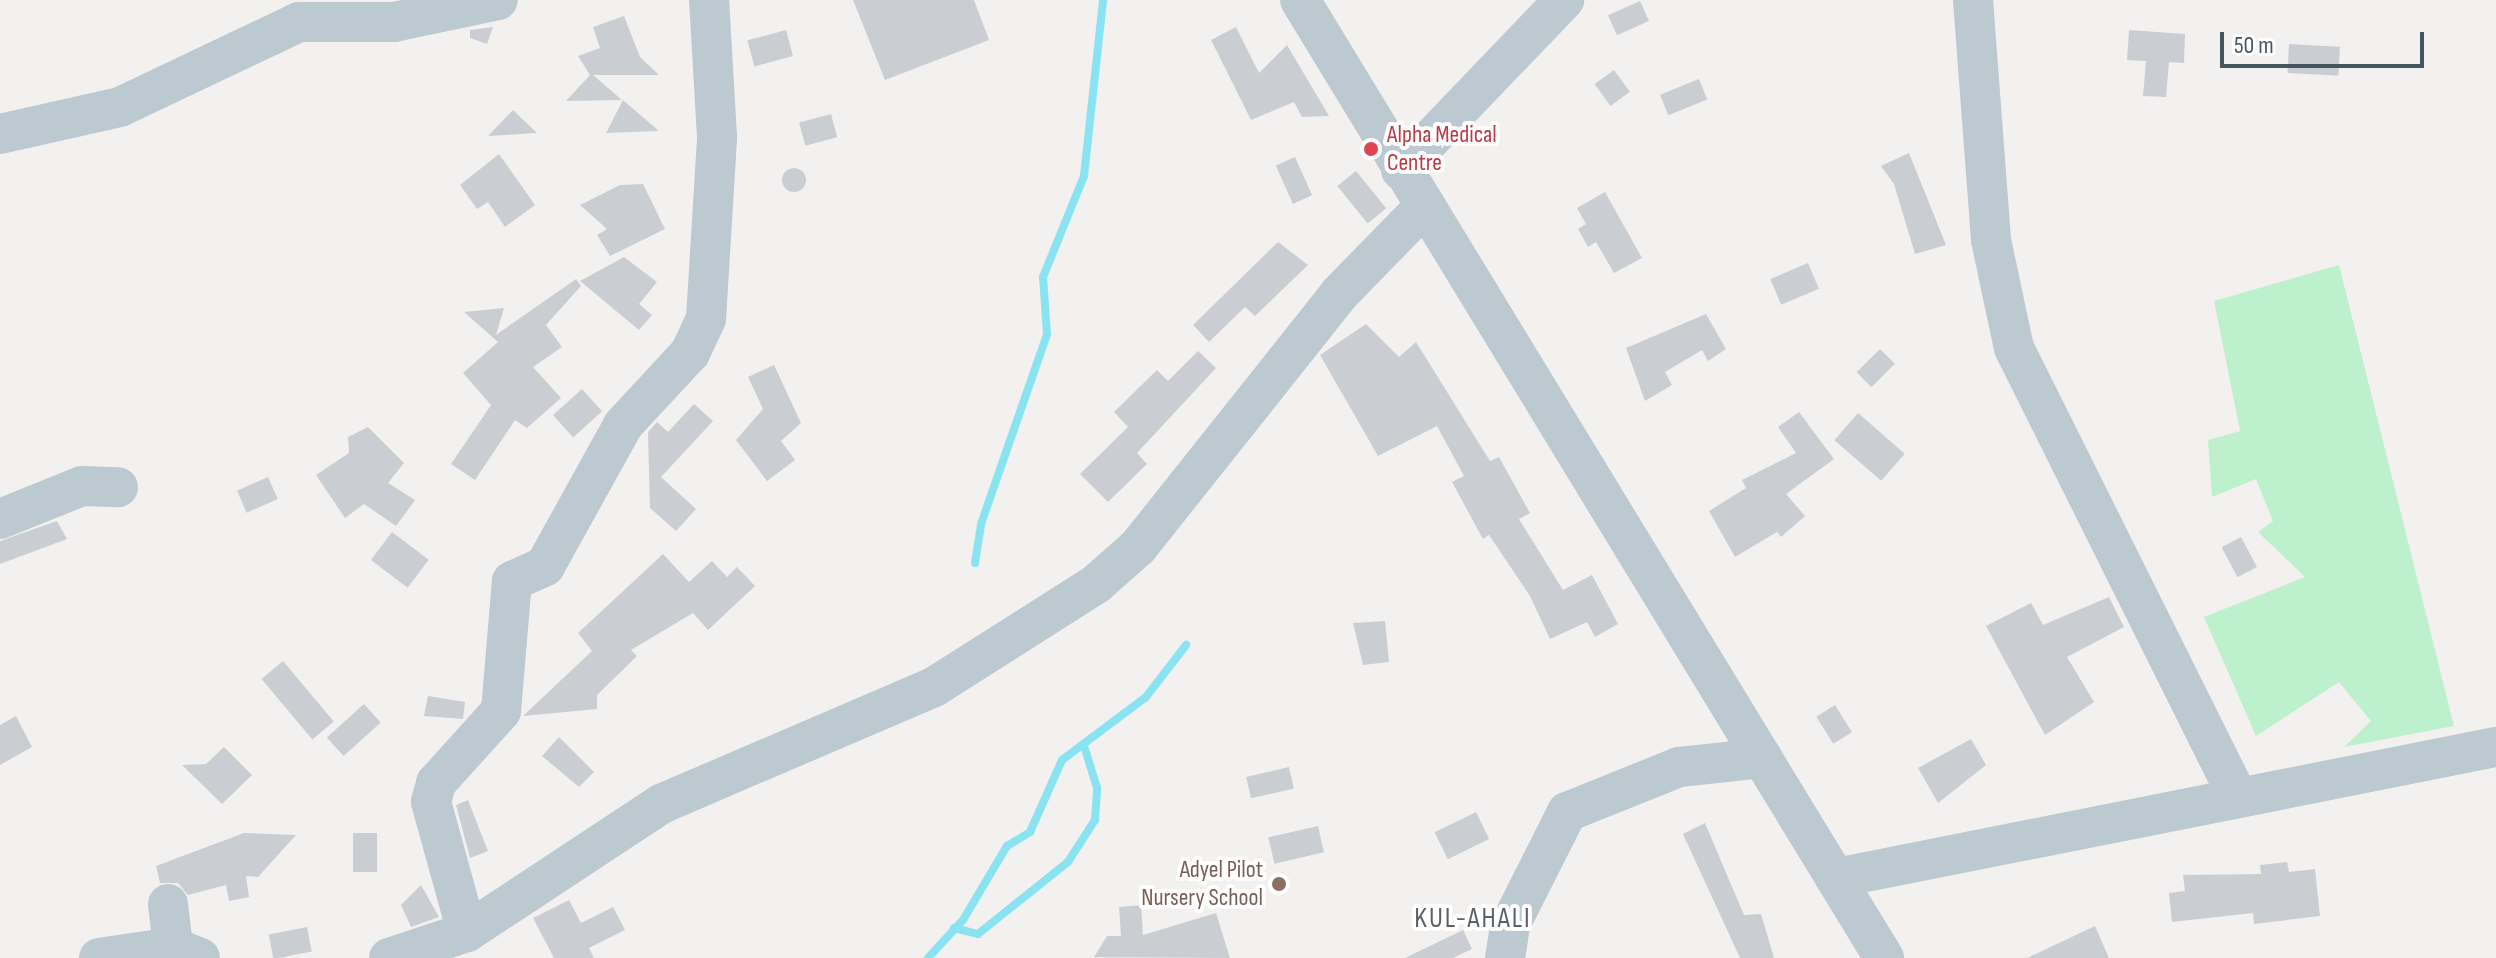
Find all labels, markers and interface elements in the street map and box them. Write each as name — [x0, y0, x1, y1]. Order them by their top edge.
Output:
scale bar — [2224, 16, 2428, 66]
text: 50 m — [2234, 31, 2274, 60]
place label: Alpha Medical Centre — [1387, 121, 1497, 177]
marker: Alpha Medical Centre — [1362, 140, 1380, 158]
place label: Adyel Pilot Nursery School — [1141, 856, 1263, 912]
marker: Adyel Pilot Nursery School — [1270, 875, 1288, 893]
district label: KUL-AHALI — [1414, 902, 1532, 936]

